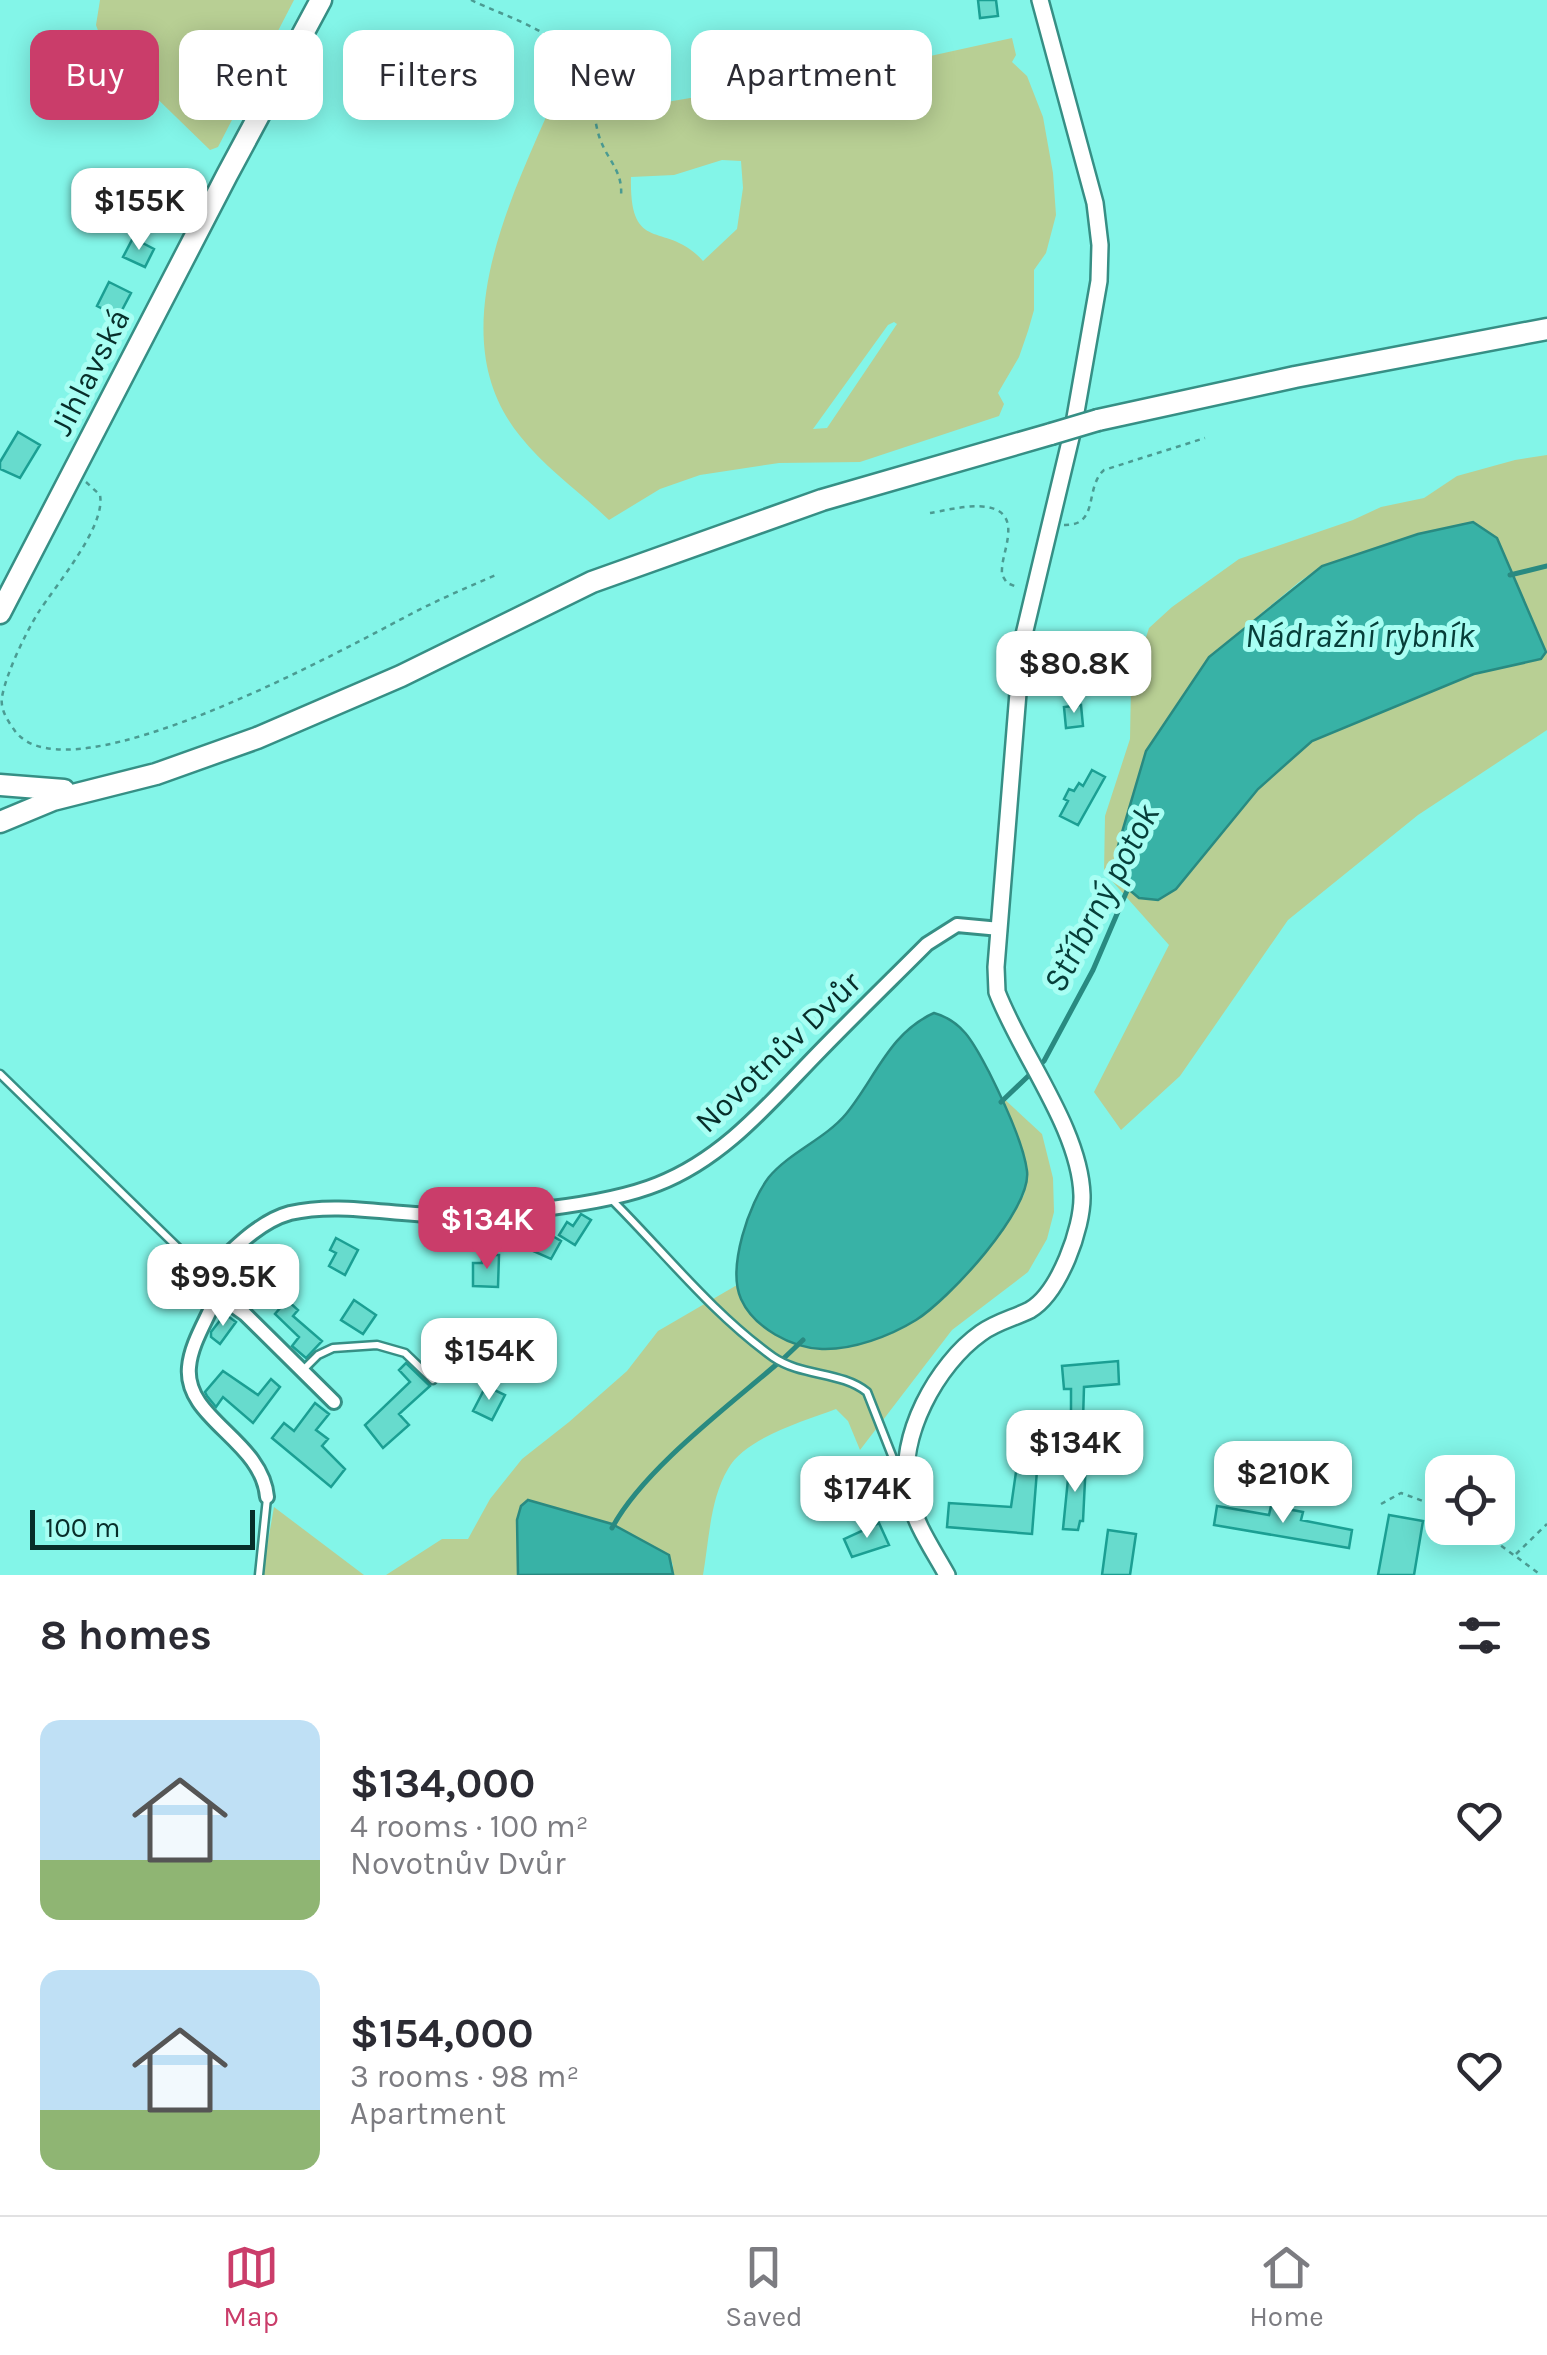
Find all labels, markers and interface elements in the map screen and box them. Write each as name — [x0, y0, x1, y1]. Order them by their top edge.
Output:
chip: Buy — [30, 30, 159, 120]
chip: Rent — [179, 30, 323, 120]
chip: Filters — [343, 30, 514, 120]
chip: New — [534, 30, 671, 120]
chip: Apartment — [691, 30, 932, 120]
pin: $155K — [69, 168, 209, 253]
text: $155K — [93, 182, 185, 219]
street label: Jihlavská — [42, 303, 138, 441]
water label: Nádražní rybník — [1245, 615, 1475, 656]
pin: $80.8K — [993, 631, 1155, 716]
text: $80.8K — [1018, 645, 1130, 682]
water label: Stříbrný potok — [1034, 797, 1168, 999]
street label: Novotnův Dvůr — [688, 964, 869, 1140]
pin: $134K — [417, 1187, 557, 1272]
text: $134K — [440, 1201, 534, 1238]
pin: $99.5K — [142, 1244, 304, 1329]
text: $99.5K — [169, 1258, 277, 1295]
pin: $154K — [419, 1318, 559, 1403]
text: $154K — [443, 1332, 535, 1369]
pin: $134K — [1005, 1410, 1145, 1495]
text: $134K — [1028, 1424, 1122, 1461]
pin: $210K — [1213, 1441, 1353, 1526]
text: $210K — [1236, 1455, 1330, 1492]
map controls — [1425, 1455, 1515, 1545]
button: locate — [1425, 1455, 1515, 1545]
pin: $174K — [797, 1456, 937, 1541]
text: $174K — [822, 1470, 912, 1507]
scale bar — [30, 1505, 255, 1550]
text: 100 m — [45, 1511, 120, 1544]
icon: filters — [1452, 1608, 1507, 1663]
text: 8 homes — [40, 1610, 212, 1660]
text: $134,000 — [350, 1758, 535, 1808]
icon: home — [120, 1760, 240, 1880]
icon: heart — [1452, 1793, 1507, 1848]
text: 4 rooms · 100 m² — [350, 1808, 589, 1845]
text: Novotnův Dvůr — [350, 1845, 566, 1882]
text: $154,000 — [350, 2008, 534, 2058]
icon: home — [120, 2010, 240, 2130]
icon: heart — [1452, 2043, 1507, 2098]
text: 3 rooms · 98 m² — [350, 2058, 579, 2095]
text: Apartment — [350, 2095, 506, 2132]
tab: Map — [223, 2240, 279, 2333]
tab: Saved — [725, 2240, 803, 2333]
tab: Home — [1249, 2240, 1324, 2333]

